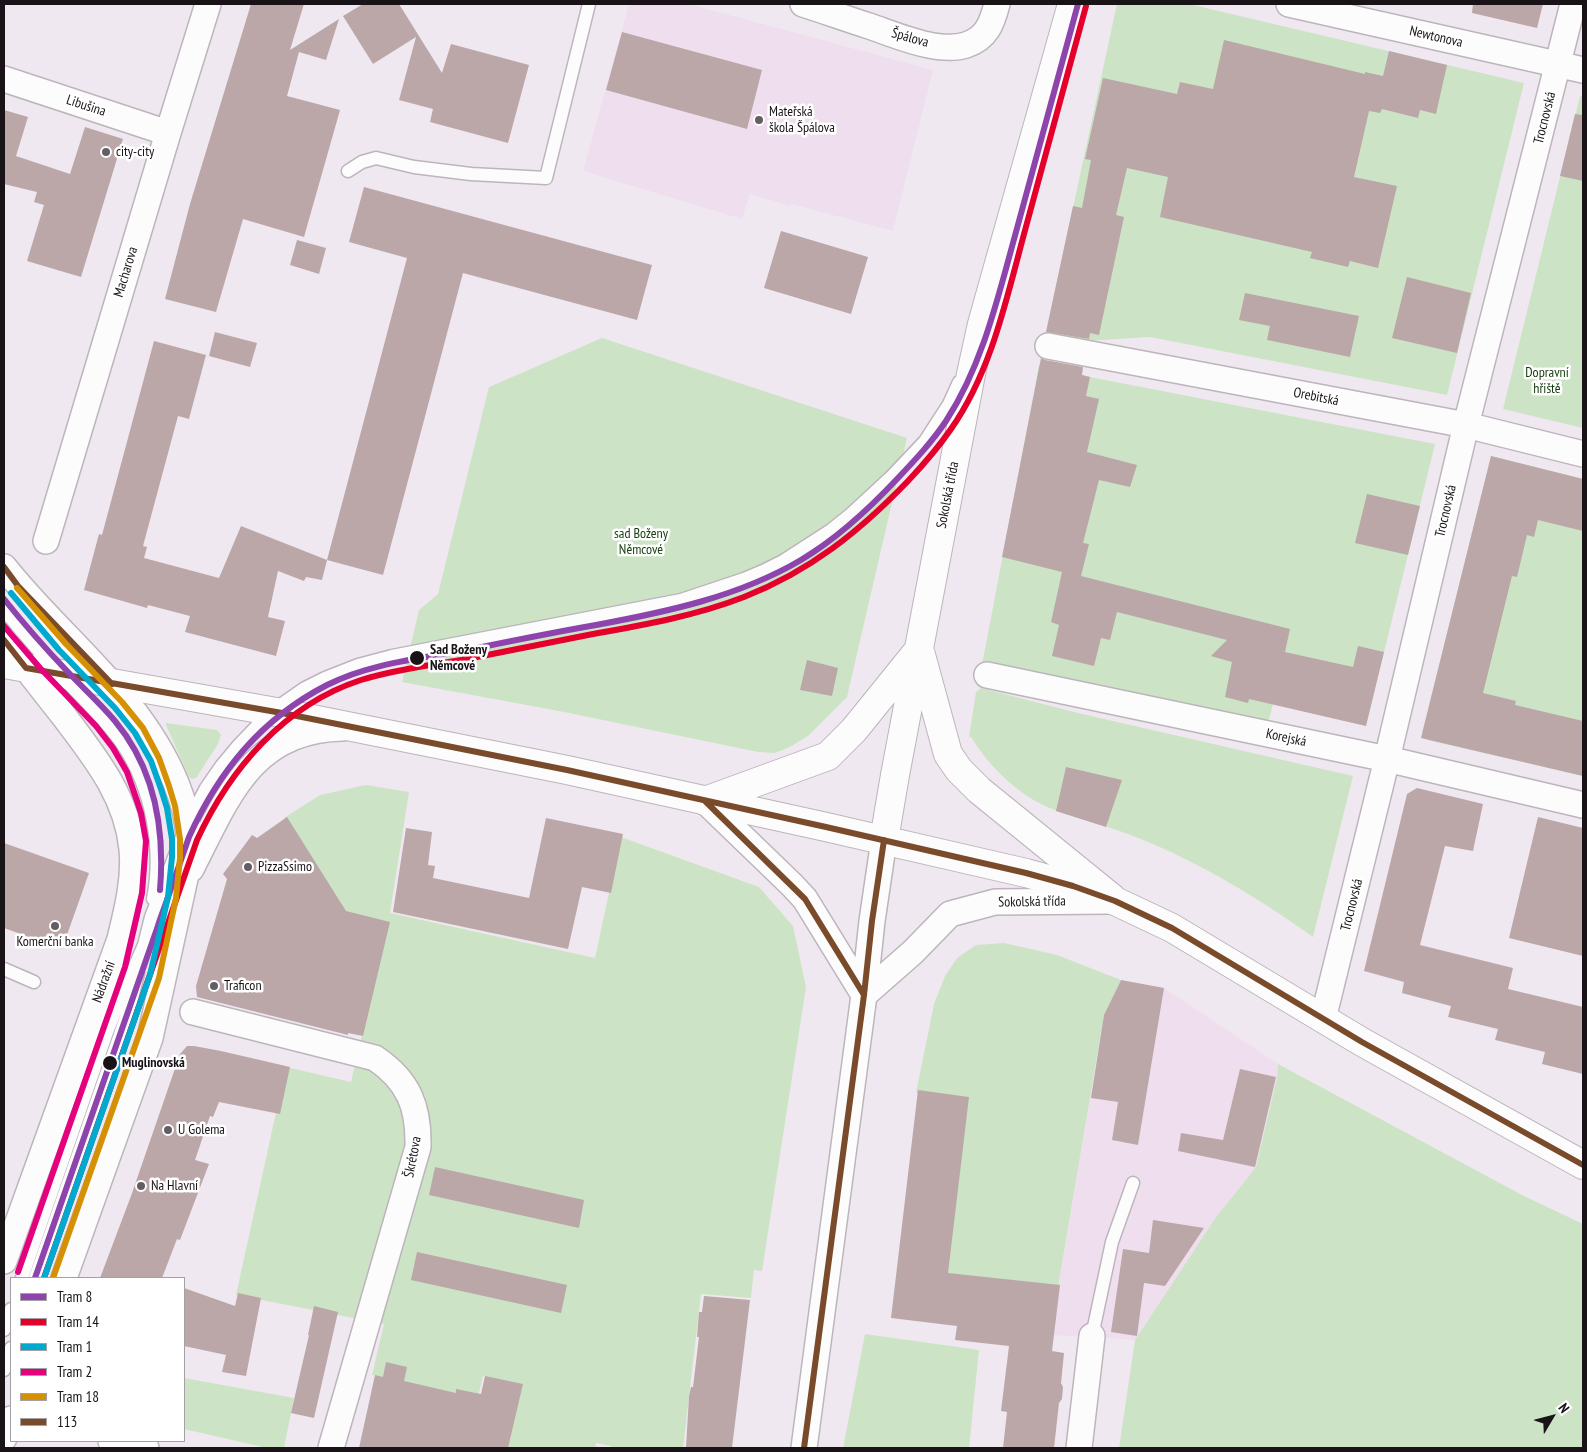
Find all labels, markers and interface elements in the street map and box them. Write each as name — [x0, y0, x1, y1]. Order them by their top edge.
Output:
street label: Newtonova — [1408, 23, 1464, 51]
street label: Špálova — [889, 25, 931, 51]
street label: Trocnovská — [1530, 90, 1560, 146]
street label: Libušina — [64, 92, 108, 120]
place label: Mateřská škola Špálova — [769, 104, 835, 136]
marker: Mateřská škola Špálova — [753, 114, 765, 126]
place label: city-city — [116, 144, 154, 160]
marker: city-city — [100, 146, 112, 158]
street label: Macharova — [110, 245, 142, 299]
park label: Dopravní hřiště — [1525, 365, 1569, 398]
street label: Orebitská — [1292, 384, 1340, 410]
street label: Sokolská třída — [933, 460, 963, 530]
street label: Trocnovská — [1432, 483, 1460, 539]
park label: sad Boženy Němcové — [614, 526, 668, 558]
place label: Sad Boženy Němcové — [430, 642, 487, 674]
marker: Sad Boženy Němcové — [408, 649, 426, 667]
street label: Korejská — [1264, 726, 1308, 750]
place label: PizzaSsimo — [258, 859, 312, 875]
marker: PizzaSsimo — [242, 861, 254, 873]
street label: Trocnovská — [1337, 877, 1367, 933]
street label: Sokolská třída — [998, 893, 1066, 911]
marker: Komerční banka — [49, 920, 61, 932]
place label: Komerční banka — [16, 934, 94, 950]
street label: Nádražní — [89, 959, 119, 1005]
place label: Traficon — [224, 978, 262, 994]
marker: Traficon — [208, 980, 220, 992]
marker: Muglinovská — [101, 1054, 119, 1072]
place label: Muglinovská — [122, 1055, 185, 1071]
place label: U Golema — [178, 1122, 225, 1138]
marker: U Golema — [162, 1124, 174, 1136]
street label: Škrétova — [401, 1135, 425, 1179]
place label: Na Hlavní — [151, 1178, 198, 1194]
marker: Na Hlavní — [135, 1180, 147, 1192]
legend — [10, 1277, 185, 1442]
text: Tram 8 — [57, 1287, 92, 1306]
text: Tram 14 — [57, 1312, 99, 1331]
text: Tram 1 — [57, 1337, 92, 1356]
text: Tram 2 — [57, 1362, 92, 1381]
text: Tram 18 — [57, 1387, 99, 1406]
north arrow — [1527, 1392, 1577, 1442]
text: N — [1555, 1400, 1573, 1416]
text: 113 — [57, 1412, 77, 1431]

